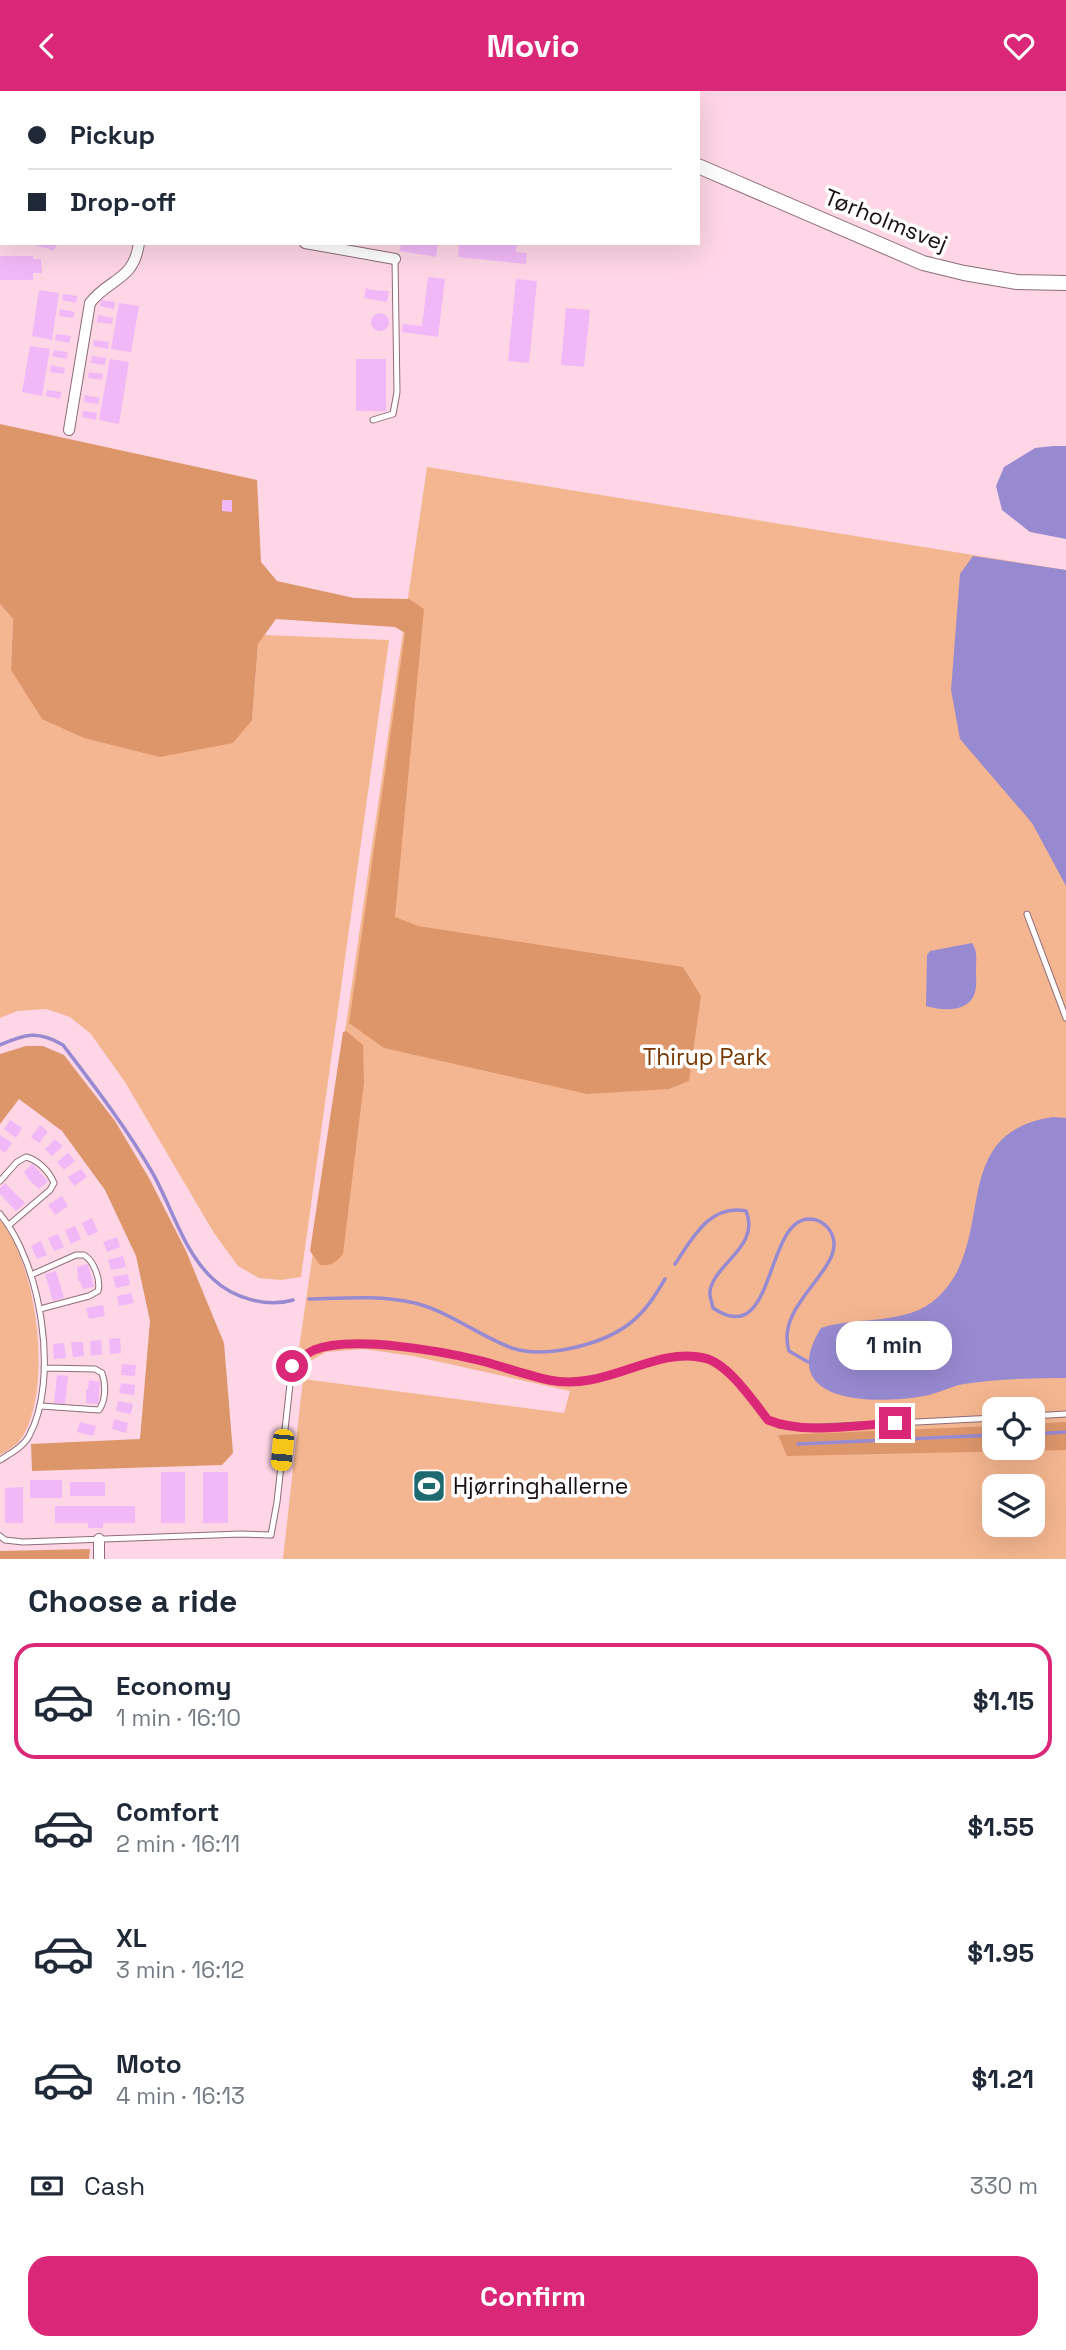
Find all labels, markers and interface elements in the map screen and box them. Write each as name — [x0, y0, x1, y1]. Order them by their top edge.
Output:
text: Movio — [487, 26, 580, 66]
icon: back — [28, 27, 66, 65]
icon: heart — [1000, 27, 1038, 65]
text: Pickup — [70, 118, 155, 152]
street label: Tørholmsvej — [820, 182, 952, 258]
text: Drop-off — [70, 185, 176, 219]
park label: Thirup Park — [643, 1042, 767, 1072]
callout: 1 min — [837, 1321, 953, 1371]
text: 1 min — [866, 1330, 922, 1360]
route start — [276, 1350, 308, 1382]
map controls — [982, 1397, 1045, 1537]
button: locate — [982, 1397, 1045, 1460]
route end — [879, 1407, 911, 1439]
car — [270, 1428, 295, 1472]
sports icon: Hjørringhallerne — [410, 1467, 448, 1505]
place label: Hjørringhallerne — [453, 1471, 628, 1501]
button: layers — [982, 1474, 1045, 1537]
text: Choose a ride — [28, 1581, 238, 1621]
text: Economy — [116, 1669, 232, 1703]
icon: car — [32, 1670, 95, 1733]
text: $1.15 — [973, 1684, 1034, 1718]
text: 1 min · 16:10 — [116, 1703, 241, 1733]
text: Comfort — [116, 1795, 219, 1829]
icon: car — [32, 1796, 95, 1859]
text: $1.55 — [968, 1810, 1034, 1844]
text: 2 min · 16:11 — [116, 1829, 240, 1859]
text: XL — [116, 1921, 147, 1955]
icon: car — [32, 1922, 95, 1985]
text: $1.95 — [967, 1936, 1034, 1970]
text: 3 min · 16:12 — [116, 1955, 244, 1985]
text: Moto — [116, 2047, 182, 2081]
icon: car — [32, 2048, 95, 2111]
text: $1.21 — [972, 2062, 1034, 2096]
text: 4 min · 16:13 — [116, 2081, 245, 2111]
icon: cash — [28, 2167, 66, 2205]
text: Cash — [84, 2169, 145, 2203]
text: 330 m — [970, 2171, 1038, 2201]
button: Confirm — [28, 2256, 1038, 2336]

